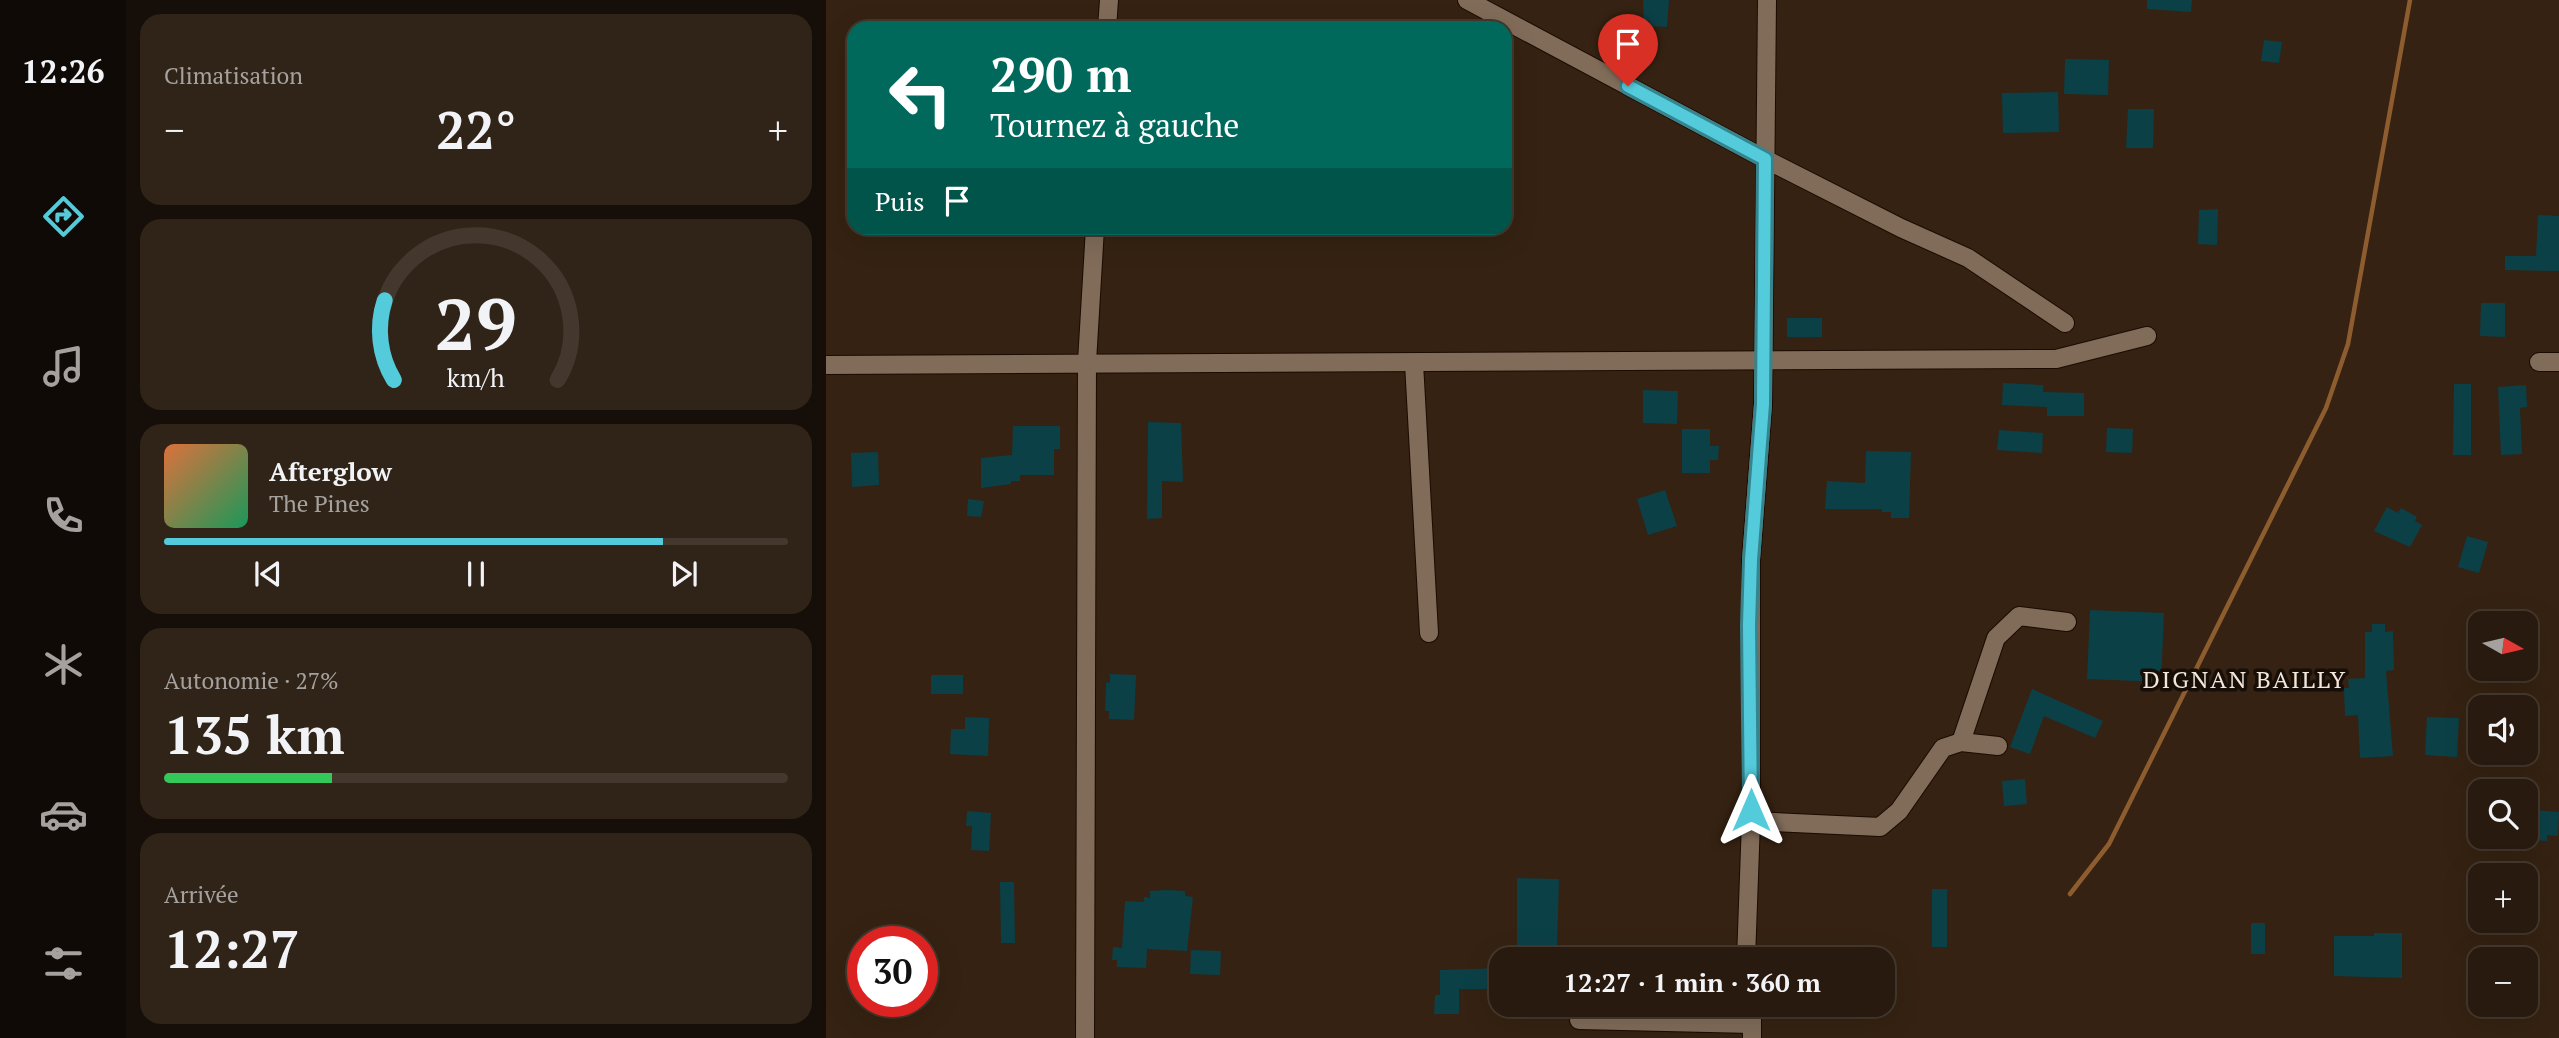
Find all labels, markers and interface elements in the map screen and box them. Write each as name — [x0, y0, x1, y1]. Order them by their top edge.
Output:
pin — [1598, 14, 1658, 86]
icon: arrive — [1609, 25, 1647, 63]
text: 290 m — [990, 41, 1132, 106]
icon: left — [875, 49, 966, 140]
text: 12:26 — [21, 50, 105, 92]
text: Climatisation — [164, 60, 303, 91]
text: 22° — [436, 95, 516, 164]
text: Tournez à gauche — [990, 104, 1239, 146]
text: − — [164, 105, 184, 155]
text: + — [768, 105, 788, 155]
icon: arrive — [938, 182, 976, 220]
text: Puis — [875, 184, 924, 218]
icon: directions — [39, 192, 88, 241]
text: 29 — [435, 275, 517, 372]
icon: music — [39, 342, 88, 391]
text: km/h — [447, 361, 505, 394]
text: Afterglow — [269, 454, 392, 488]
text: The Pines — [269, 488, 370, 519]
icon: phone — [39, 491, 88, 540]
icon: previous — [249, 555, 287, 593]
icon: pause — [457, 555, 495, 593]
icon: next — [665, 555, 703, 593]
north arrow — [2468, 611, 2538, 681]
map controls — [2468, 611, 2538, 1017]
icon: climate — [39, 640, 88, 689]
district label: DIGNAN BAILLY — [2143, 663, 2347, 695]
text: Autonomie · 27% — [164, 665, 339, 696]
button: sound — [2468, 695, 2538, 765]
text: 135 km — [164, 700, 345, 769]
position arrow — [1714, 773, 1788, 847]
button: search — [2468, 779, 2538, 849]
icon: car — [39, 790, 88, 839]
button: + — [2468, 863, 2538, 933]
text: Arrivée — [164, 879, 239, 910]
text: 12:27 — [164, 914, 299, 983]
speed limit sign: 30 — [847, 926, 938, 1017]
icon: filters — [39, 939, 88, 988]
button: − — [2468, 947, 2538, 1017]
text: 12:27 · 1 min · 360 m — [1563, 965, 1821, 999]

